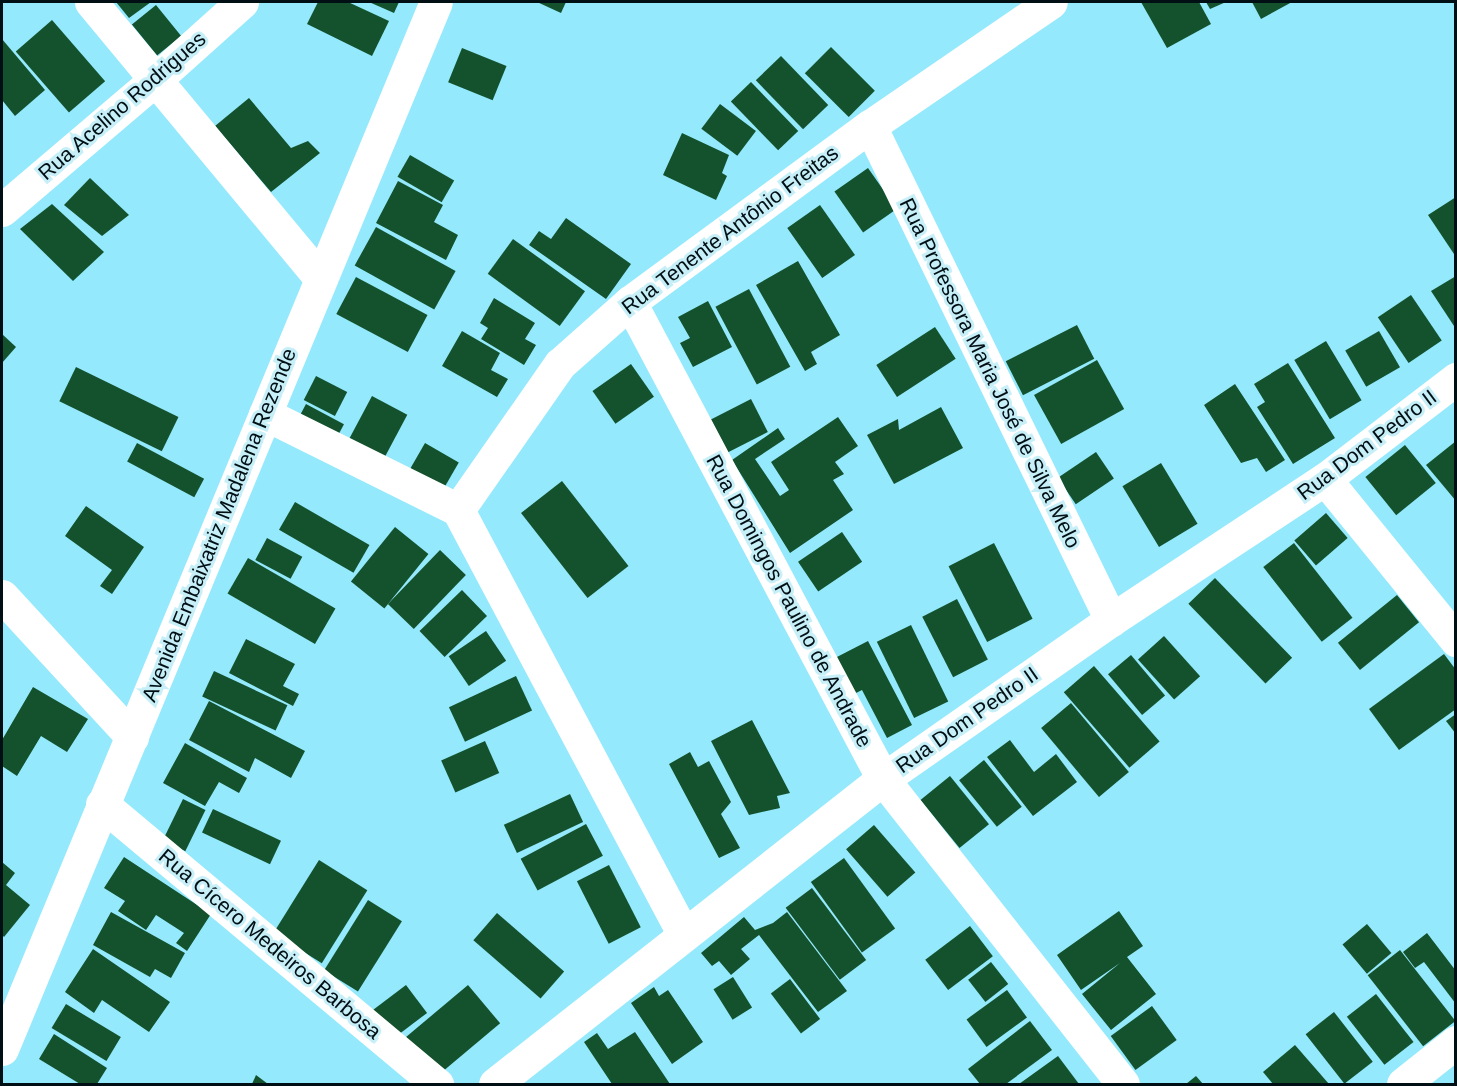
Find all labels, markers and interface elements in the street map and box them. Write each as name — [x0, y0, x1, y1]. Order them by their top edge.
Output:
street label: Rua Acelino Rodrigues — [33, 26, 211, 186]
street label: Rua Tenente Antônio Freitas — [616, 140, 844, 320]
street label: Rua Professora Maria José de Silva Melo — [894, 194, 1086, 552]
street label: Avenida Embaixatriz Madalena Rezende — [136, 345, 302, 705]
street label: Rua Dom Pedro II — [1292, 384, 1442, 506]
street label: Rua Domingos Paulino de Andrade — [701, 450, 877, 752]
street label: Rua Dom Pedro II — [891, 661, 1043, 779]
street label: Rua Cícero Medeiros Barbosa — [154, 844, 386, 1044]

